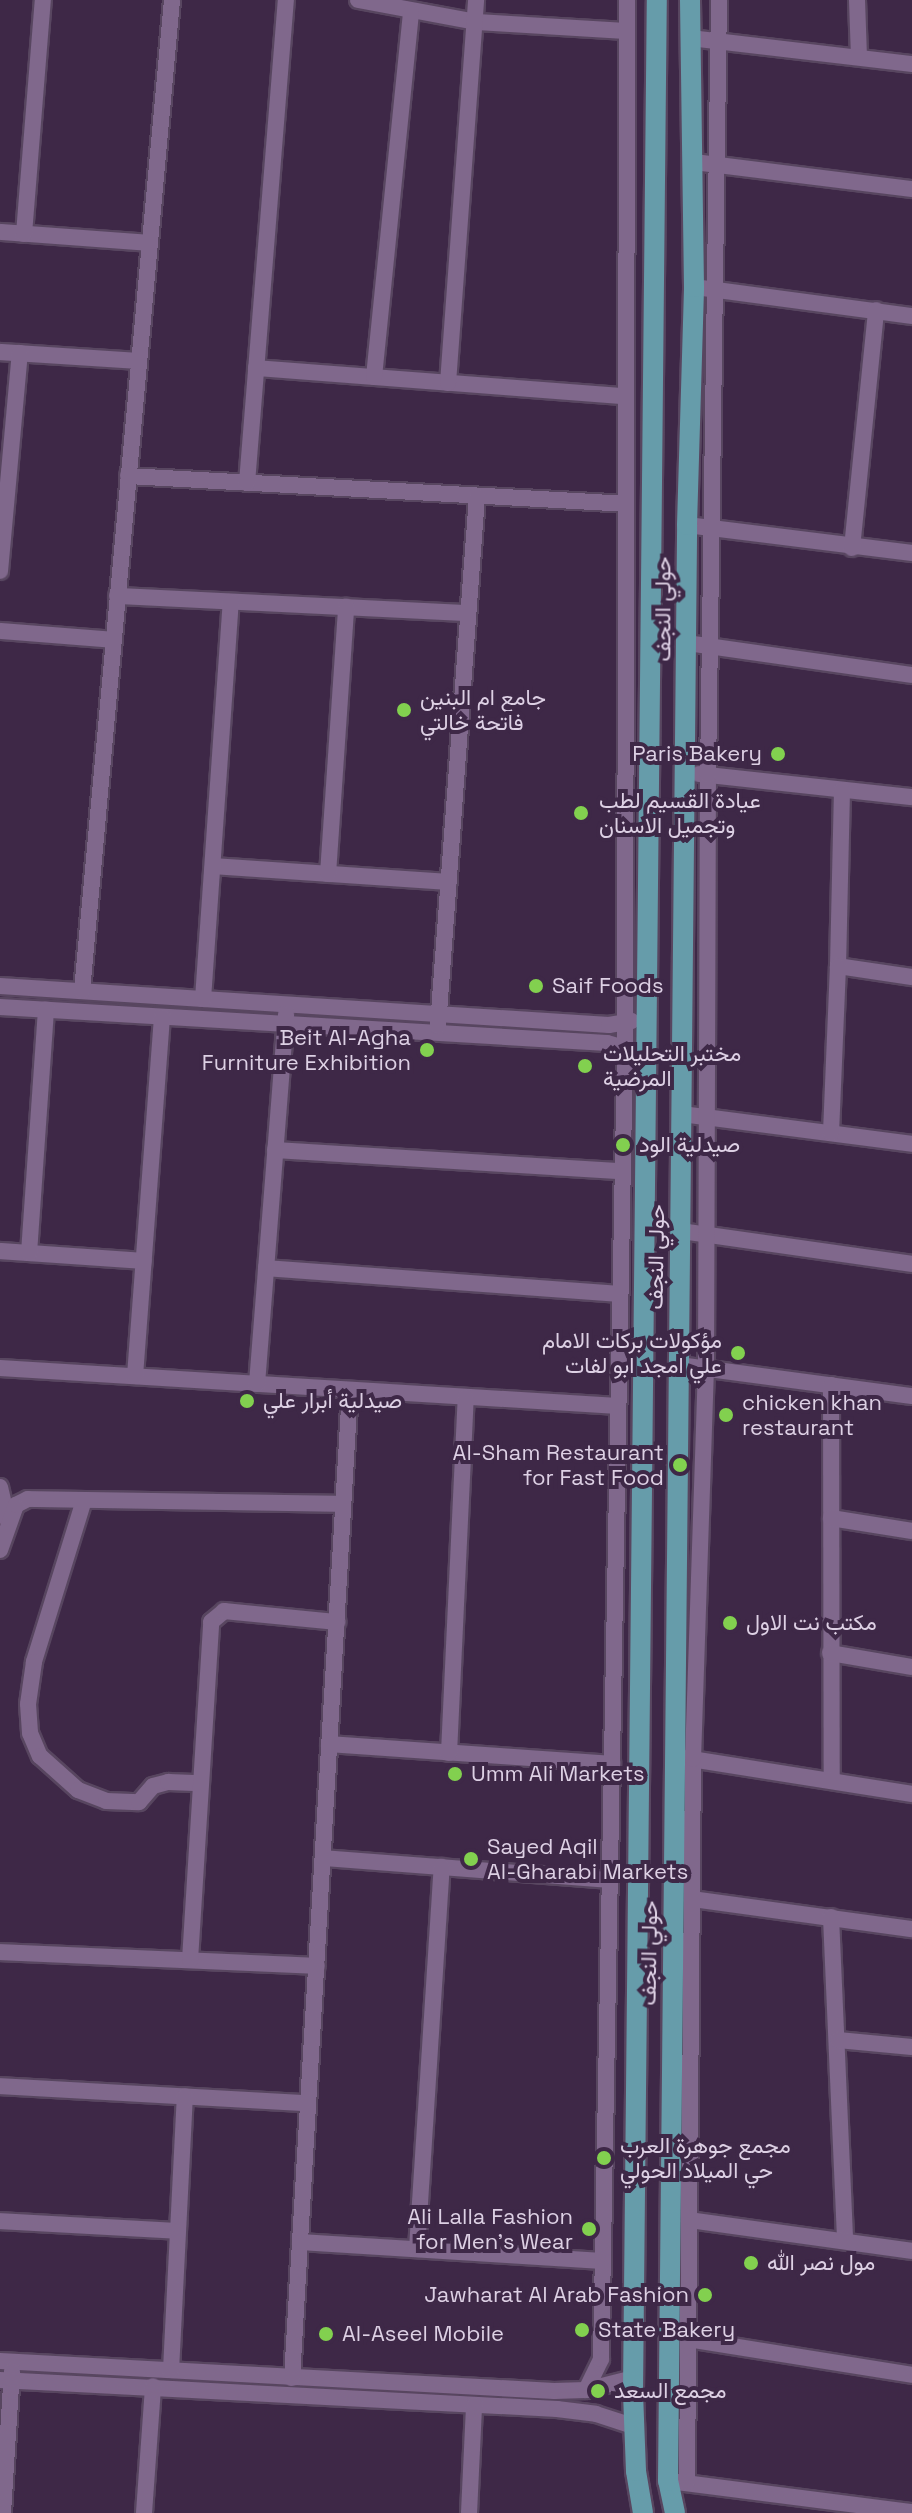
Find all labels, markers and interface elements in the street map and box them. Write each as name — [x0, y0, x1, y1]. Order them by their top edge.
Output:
street label: حولي النجف — [650, 556, 676, 662]
place label: جامع ام البنين فاتحة خالتي — [420, 684, 546, 736]
marker: جامع ام البنين فاتحة خالتي — [395, 701, 413, 719]
place label: Paris Bakery — [632, 741, 762, 767]
marker: Paris Bakery — [769, 745, 787, 763]
place label: عيادة القسيم لطب وتجميل الاسنان — [599, 787, 761, 838]
marker: عيادة القسيم لطب وتجميل الاسنان — [570, 802, 592, 824]
place label: Saif Foods — [552, 973, 664, 999]
marker: Saif Foods — [527, 977, 545, 995]
place label: Beit Al-Agha Furniture Exhibition — [202, 1024, 411, 1076]
place label: مختبر التحليلات المرضية — [603, 1040, 741, 1092]
marker: Beit Al-Agha Furniture Exhibition — [418, 1041, 436, 1059]
marker: مختبر التحليلات المرضية — [574, 1055, 596, 1077]
place label: صيدلية الود — [639, 1132, 740, 1158]
marker: صيدلية الود — [614, 1136, 632, 1154]
street label: حولي النجف — [642, 1204, 670, 1310]
place label: مؤكولات بركات الامام علي امجد ابو لفات — [542, 1327, 722, 1378]
marker: مؤكولات بركات الامام علي امجد ابو لفات — [729, 1344, 747, 1362]
place label: صيدلية أبرار علي — [263, 1388, 402, 1414]
place label: chicken khan restaurant — [742, 1389, 882, 1440]
marker: صيدلية أبرار علي — [238, 1392, 256, 1410]
marker: chicken khan restaurant — [717, 1406, 735, 1424]
place label: Al-Sham Restaurant for Fast Food — [453, 1439, 664, 1490]
marker: Al-Sham Restaurant for Fast Food — [671, 1456, 689, 1474]
place label: مكتب نت الاول — [746, 1610, 877, 1636]
marker: مكتب نت الاول — [721, 1614, 739, 1632]
place label: Umm Ali Markets — [471, 1761, 645, 1787]
marker: Umm Ali Markets — [446, 1765, 464, 1783]
place label: Sayed Aqil Al-Gharabi Markets — [487, 1833, 688, 1884]
marker: Sayed Aqil Al-Gharabi Markets — [462, 1850, 480, 1868]
street label: حولي النجف — [635, 1900, 663, 2006]
place label: مجمع جوهرة العرب حي الميلاد الحولي — [620, 2132, 791, 2184]
marker: مجمع جوهرة العرب حي الميلاد الحولي — [595, 2149, 613, 2167]
place label: Ali Lalla Fashion for Men's Wear — [407, 2203, 573, 2254]
marker: Ali Lalla Fashion for Men's Wear — [580, 2220, 598, 2238]
place label: مول نصر الله — [767, 2250, 875, 2276]
marker: مول نصر الله — [742, 2254, 760, 2272]
place label: Jawharat Al Arab Fashion — [424, 2282, 689, 2308]
marker: Jawharat Al Arab Fashion — [696, 2286, 714, 2304]
place label: State Bakery — [598, 2317, 735, 2343]
place label: Al-Aseel Mobile — [342, 2321, 504, 2347]
marker: State Bakery — [573, 2321, 591, 2339]
marker: Al-Aseel Mobile — [317, 2325, 335, 2343]
place label: مجمع السعد — [614, 2378, 727, 2404]
marker: مجمع السعد — [589, 2382, 607, 2400]

